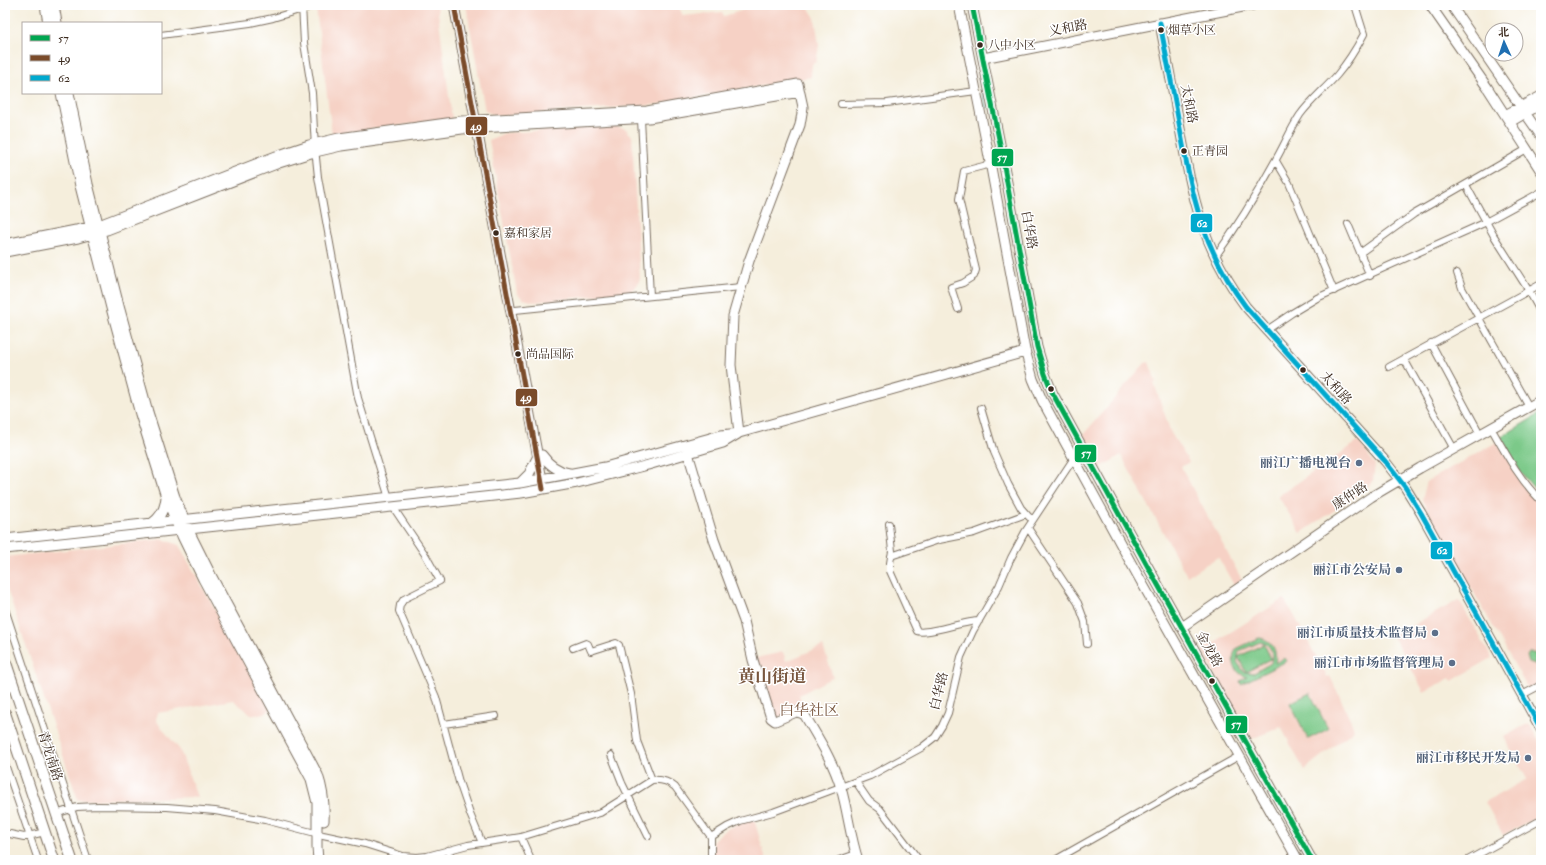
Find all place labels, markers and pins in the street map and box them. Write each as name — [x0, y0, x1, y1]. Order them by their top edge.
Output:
place label: 烟草小区 — [1168, 23, 1216, 38]
marker: 烟草小区 — [1156, 25, 1166, 35]
place label: 八中小区 — [988, 38, 1036, 53]
marker: 八中小区 — [975, 40, 985, 50]
place label: 正青园 — [1192, 144, 1228, 159]
marker: 正青园 — [1179, 146, 1189, 156]
place label: 嘉和家居 — [504, 226, 552, 241]
marker: 嘉和家居 — [491, 228, 501, 238]
place label: 尚品国际 — [526, 347, 574, 362]
marker: 尚品国际 — [513, 349, 523, 359]
unlabelled marker — [1298, 365, 1308, 375]
unlabelled marker — [1046, 384, 1056, 394]
place label: 丽江广播电视台 — [1260, 455, 1351, 471]
marker: 丽江广播电视台 — [1354, 458, 1364, 468]
place label: 丽江市公安局 — [1313, 562, 1391, 578]
marker: 丽江市公安局 — [1394, 565, 1404, 575]
place label: 丽江市质量技术监督局 — [1297, 625, 1427, 641]
marker: 丽江市质量技术监督局 — [1430, 628, 1440, 638]
place label: 丽江市市场监督管理局 — [1314, 655, 1444, 671]
marker: 丽江市市场监督管理局 — [1447, 658, 1457, 668]
unlabelled marker — [1207, 676, 1217, 686]
place label: 丽江市移民开发局 — [1416, 750, 1520, 766]
marker: 丽江市移民开发局 — [1523, 753, 1533, 763]

